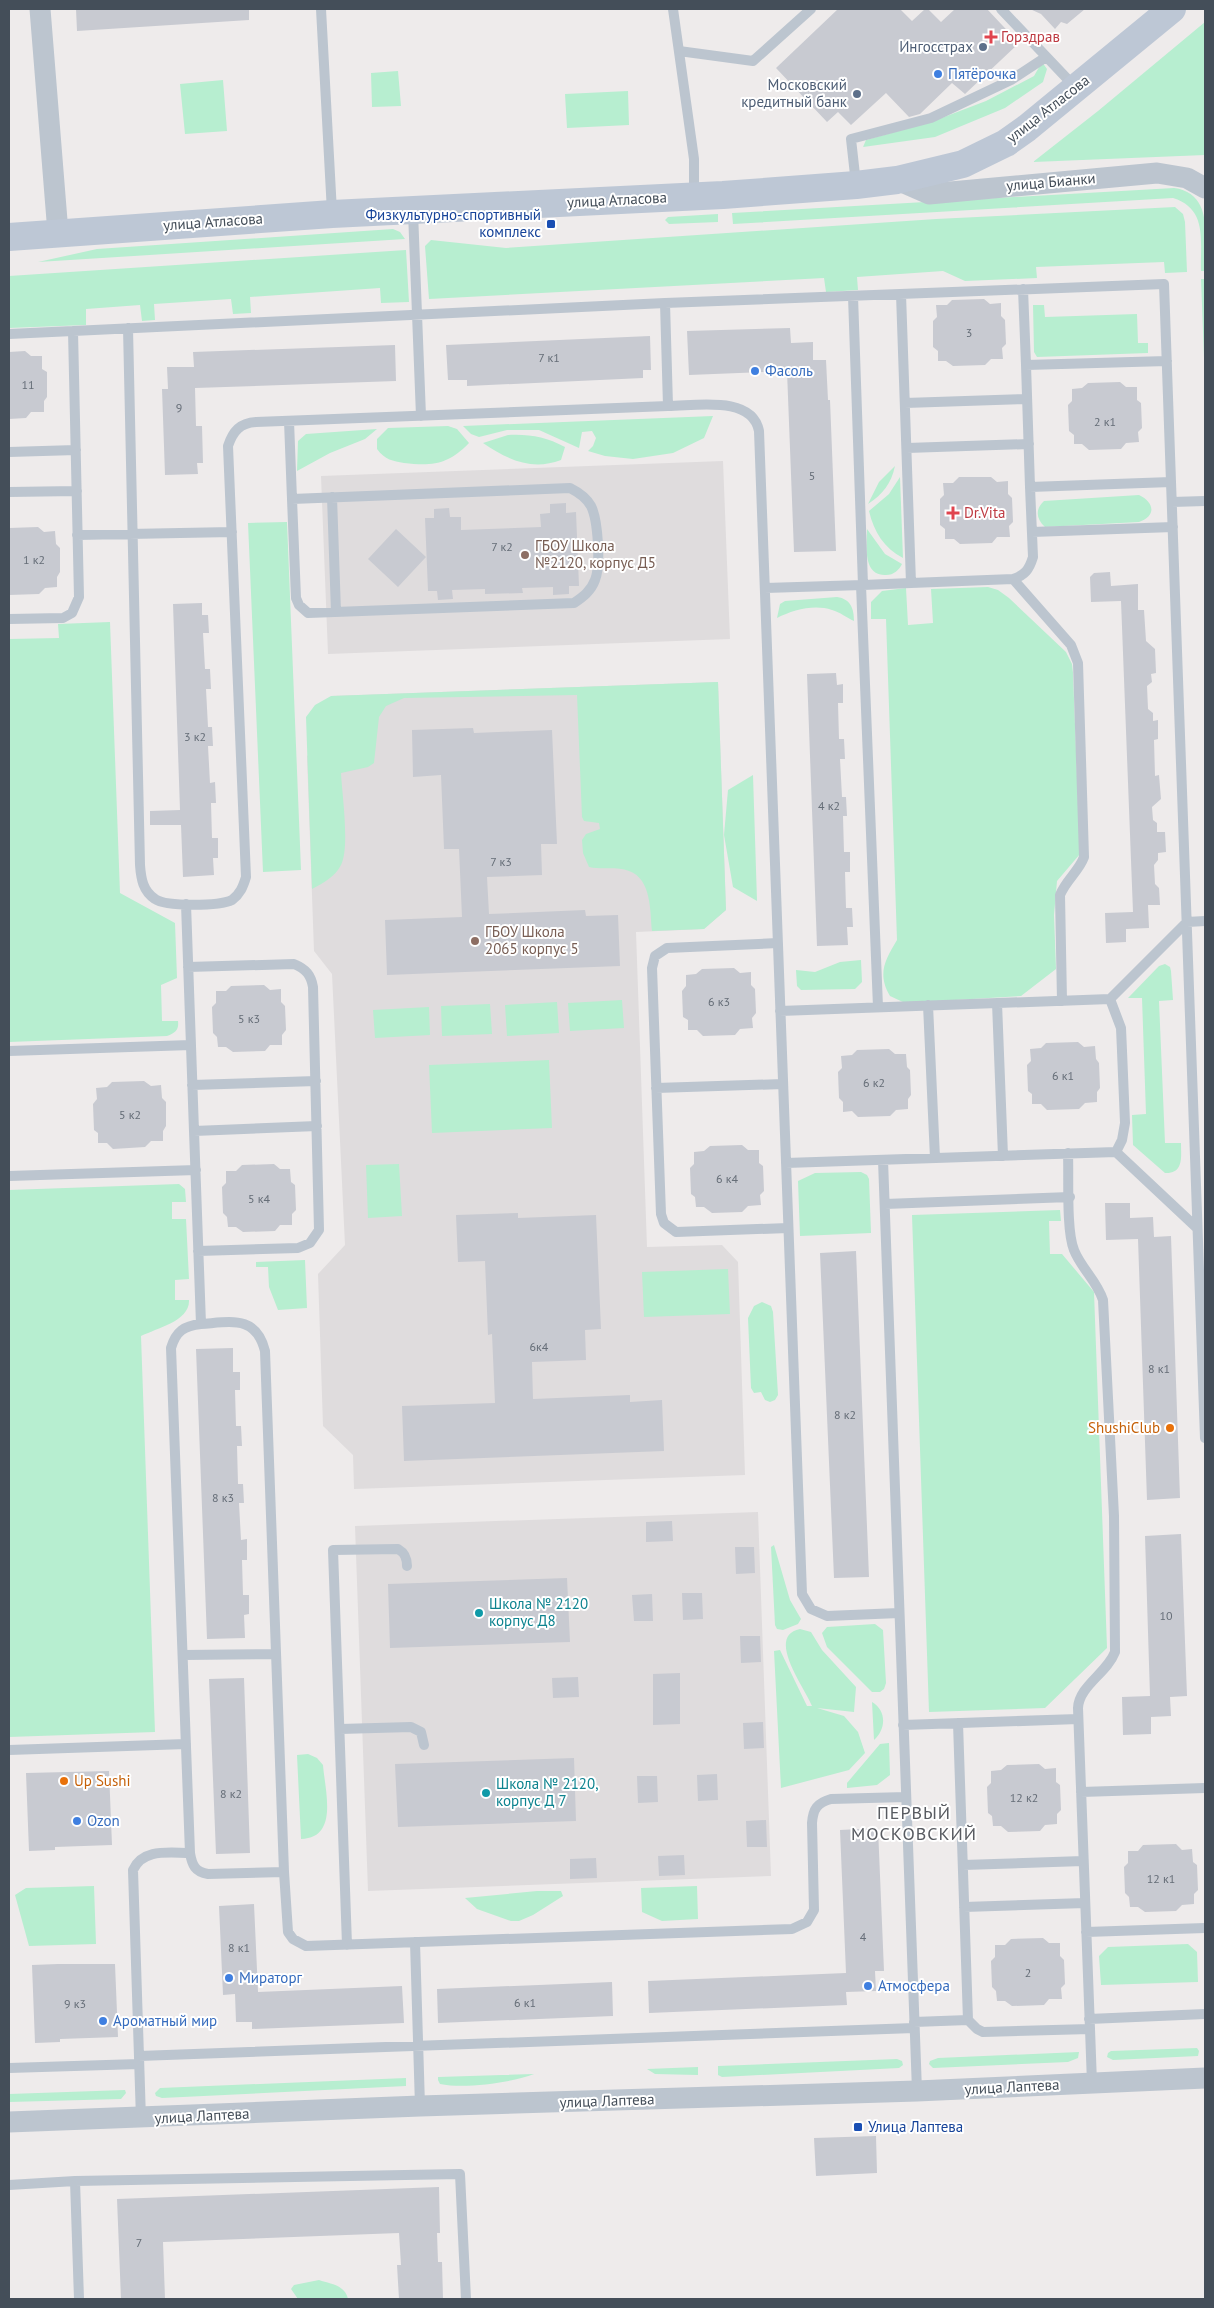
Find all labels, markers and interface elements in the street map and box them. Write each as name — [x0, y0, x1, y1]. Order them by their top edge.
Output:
place label: Горздрав — [1001, 27, 1060, 46]
marker: Горздрав — [985, 31, 997, 43]
place label: Ингосстрах — [899, 37, 973, 56]
marker: Ингосстрах — [977, 41, 989, 53]
place label: Пятёрочка — [948, 64, 1016, 83]
marker: Пятёрочка — [932, 68, 944, 80]
street label: улица Атласова — [1002, 70, 1093, 147]
place label: Московский кредитный банк — [741, 75, 848, 111]
marker: Московский кредитный банк — [851, 88, 863, 100]
street label: улица Бианки — [1006, 168, 1096, 195]
street label: улица Атласова — [566, 187, 667, 212]
place label: Физкультурно-спортивный комплекс — [365, 205, 541, 241]
street label: улица Атласова — [162, 209, 264, 234]
marker: Физкультурно-спортивный комплекс — [545, 218, 557, 230]
house number: 3 — [966, 325, 972, 340]
house number: 7 к1 — [538, 350, 560, 365]
place label: Фасоль — [765, 361, 813, 380]
marker: Фасоль — [749, 365, 761, 377]
house number: 11 — [21, 377, 35, 392]
house number: 9 — [176, 400, 182, 415]
house number: 2 к1 — [1094, 414, 1116, 429]
house number: 5 — [809, 468, 815, 483]
place label: Dr.Vita — [964, 503, 1005, 522]
marker: Dr.Vita — [946, 506, 960, 520]
place label: ГБОУ Школа №2120, корпус Д5 — [535, 536, 656, 572]
house number: 7 к2 — [491, 539, 513, 554]
marker: ГБОУ Школа №2120, корпус Д5 — [519, 549, 531, 561]
house number: 1 к2 — [23, 552, 45, 567]
house number: 3 к2 — [184, 729, 206, 744]
house number: 4 к2 — [818, 798, 840, 813]
house number: 7 к3 — [490, 854, 512, 869]
place label: ГБОУ Школа 2065 корпус 5 — [485, 922, 579, 958]
marker: ГБОУ Школа 2065 корпус 5 — [469, 935, 481, 947]
house number: 6 к3 — [708, 994, 730, 1009]
house number: 5 к3 — [238, 1011, 260, 1026]
house number: 6 к1 — [1052, 1068, 1074, 1083]
house number: 6 к2 — [863, 1075, 885, 1090]
house number: 5 к2 — [119, 1107, 141, 1122]
house number: 6 к4 — [716, 1171, 738, 1186]
house number: 5 к4 — [248, 1191, 270, 1206]
house number: 6к4 — [530, 1339, 549, 1354]
house number: 8 к1 — [1148, 1361, 1170, 1376]
house number: 8 к2 — [834, 1407, 856, 1422]
place label: ShushiClub — [1088, 1418, 1160, 1437]
marker: ShushiClub — [1164, 1422, 1176, 1434]
house number: 8 к3 — [212, 1490, 234, 1505]
place label: Школа № 2120 корпус Д8 — [489, 1594, 588, 1630]
marker: Школа № 2120 корпус Д8 — [473, 1607, 485, 1619]
house number: 10 — [1159, 1608, 1173, 1623]
place label: Up Sushi — [74, 1771, 131, 1790]
place label: Школа № 2120, корпус Д 7 — [496, 1774, 599, 1810]
marker: Up Sushi — [58, 1775, 70, 1787]
house number: 8 к2 — [220, 1786, 242, 1801]
marker: Школа № 2120, корпус Д 7 — [480, 1787, 492, 1799]
house number: 12 к2 — [1010, 1790, 1038, 1805]
district label: ПЕРВЫЙ МОСКОВСКИЙ — [851, 1801, 977, 1845]
place label: Ozon — [87, 1811, 120, 1830]
marker: Ozon — [71, 1815, 83, 1827]
house number: 12 к1 — [1147, 1871, 1175, 1886]
house number: 4 — [860, 1929, 867, 1944]
house number: 8 к1 — [228, 1940, 250, 1955]
house number: 2 — [1025, 1965, 1031, 1980]
place label: Мираторг — [239, 1968, 302, 1987]
marker: Мираторг — [223, 1972, 235, 1984]
place label: Атмосфера — [878, 1976, 950, 1995]
marker: Атмосфера — [862, 1980, 874, 1992]
house number: 6 к1 — [514, 1995, 536, 2010]
house number: 9 к3 — [64, 1996, 86, 2011]
place label: Ароматный мир — [113, 2011, 217, 2030]
marker: Ароматный мир — [97, 2015, 109, 2027]
street label: улица Лаптева — [964, 2075, 1060, 2098]
street label: улица Лаптева — [559, 2089, 655, 2112]
street label: улица Лаптева — [154, 2104, 250, 2127]
place label: Улица Лаптева — [868, 2117, 963, 2136]
marker: Улица Лаптева — [852, 2121, 864, 2133]
house number: 7 — [136, 2235, 142, 2250]

